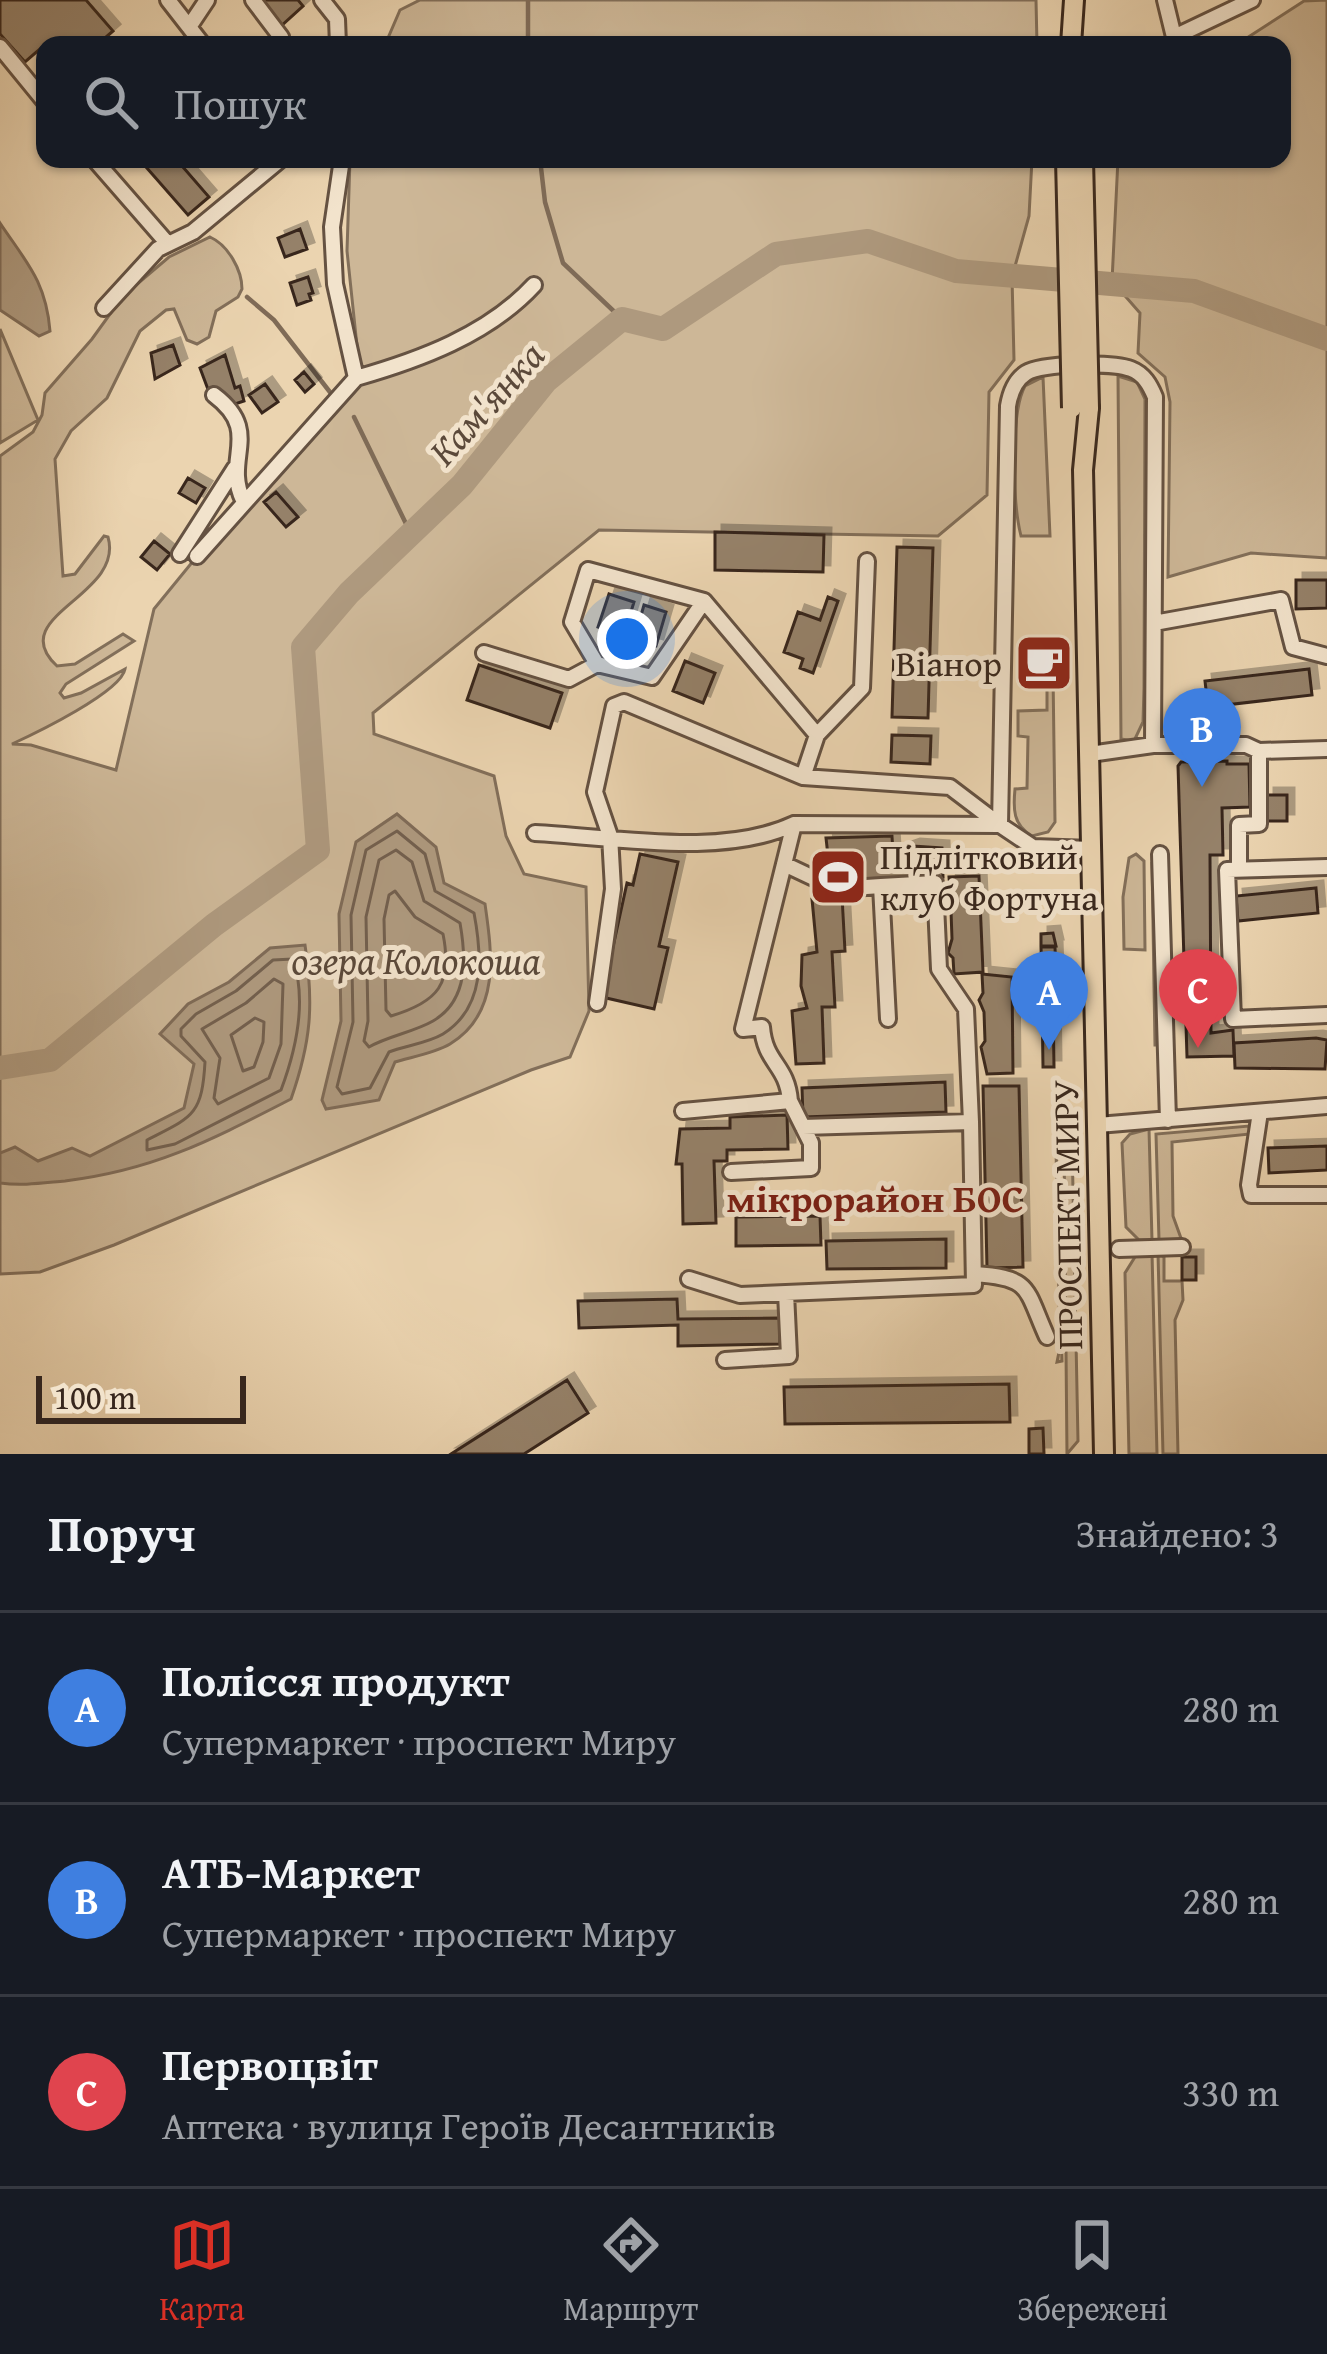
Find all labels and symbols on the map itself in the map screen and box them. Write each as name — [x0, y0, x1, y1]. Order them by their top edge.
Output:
water label: Кам'янка — [414, 328, 557, 477]
your location — [597, 609, 657, 669]
cafe icon: Віанор — [1013, 632, 1075, 694]
place label: Віанор — [896, 636, 1002, 689]
pin: B — [1163, 688, 1241, 787]
place label: Підлітковий клуб Фортуна — [880, 829, 1098, 923]
sports icon: Підлітковий клуб Фортуна — [807, 846, 869, 908]
water label: озера Колокоша — [292, 931, 540, 988]
pin: C — [1159, 949, 1237, 1048]
pin: A — [1010, 951, 1088, 1050]
street label: ПРОСПЕКТ МИРУ — [1038, 1080, 1095, 1350]
district label: мікрорайон БОС — [726, 1169, 1024, 1226]
scale bar — [36, 1370, 246, 1423]

